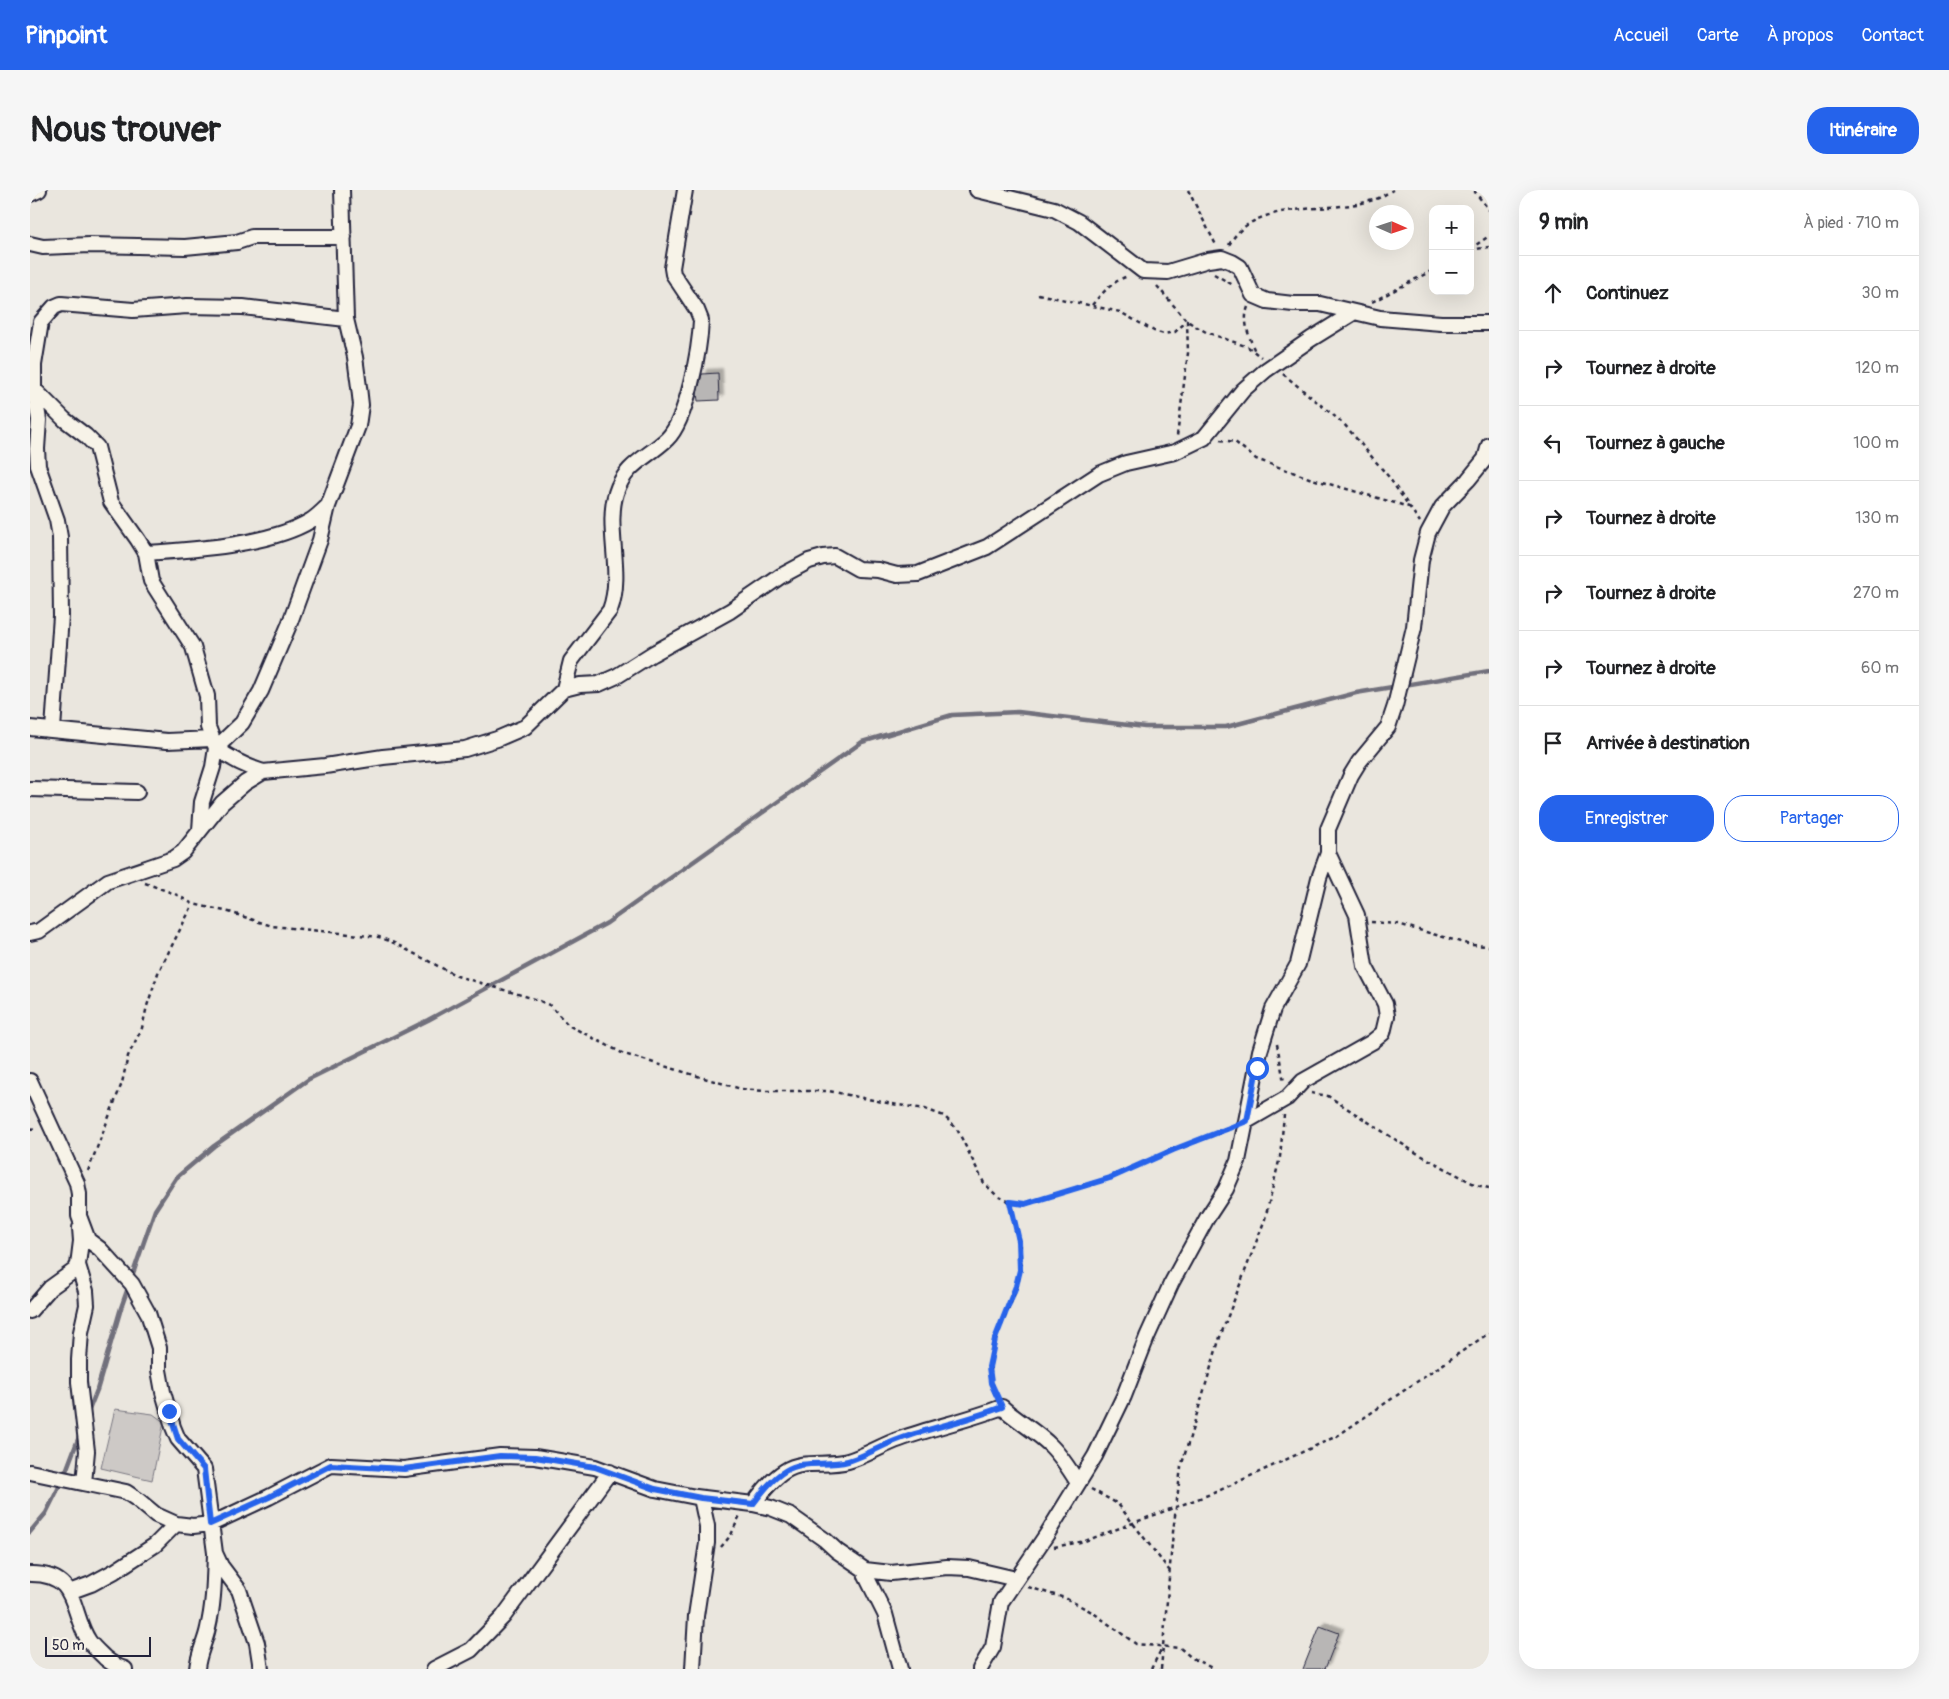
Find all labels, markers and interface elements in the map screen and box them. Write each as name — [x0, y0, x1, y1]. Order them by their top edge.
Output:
text: Pinpoint — [25, 21, 107, 50]
text: Accueil — [1613, 24, 1669, 47]
text: Carte — [1697, 24, 1739, 47]
text: À propos — [1767, 24, 1833, 47]
text: Contact — [1861, 24, 1924, 47]
button: Itinéraire — [1807, 107, 1919, 154]
text: Nous trouver — [30, 108, 221, 152]
north arrow — [1369, 205, 1414, 250]
map controls — [1429, 205, 1474, 295]
button: + — [1429, 205, 1474, 250]
text: 9 min — [1539, 209, 1588, 236]
text: À pied · 710 m — [1803, 213, 1899, 233]
button: − — [1429, 250, 1474, 295]
icon: ahead — [1539, 279, 1567, 307]
text: Continuez — [1586, 281, 1669, 305]
text: 30 m — [1861, 283, 1899, 303]
icon: right — [1539, 354, 1567, 382]
text: Tournez à droite — [1586, 356, 1716, 380]
text: 120 m — [1855, 358, 1899, 378]
icon: left — [1539, 429, 1567, 457]
text: Tournez à gauche — [1586, 431, 1725, 455]
text: 100 m — [1853, 433, 1899, 453]
icon: right — [1539, 504, 1567, 532]
text: Tournez à droite — [1586, 506, 1716, 530]
text: 130 m — [1855, 508, 1899, 528]
icon: right — [1539, 579, 1567, 607]
text: Tournez à droite — [1586, 581, 1716, 605]
text: 270 m — [1853, 583, 1899, 603]
icon: right — [1539, 654, 1567, 682]
text: Tournez à droite — [1586, 656, 1716, 680]
text: 60 m — [1861, 658, 1899, 678]
icon: arrive — [1539, 729, 1567, 757]
text: Arrivée à destination — [1586, 731, 1750, 755]
button: Enregistrer — [1539, 795, 1714, 842]
button: Partager — [1724, 795, 1899, 842]
route start — [1246, 1057, 1269, 1080]
route end — [158, 1400, 181, 1423]
scale bar — [45, 1634, 151, 1657]
text: 50 m — [52, 1637, 85, 1654]

